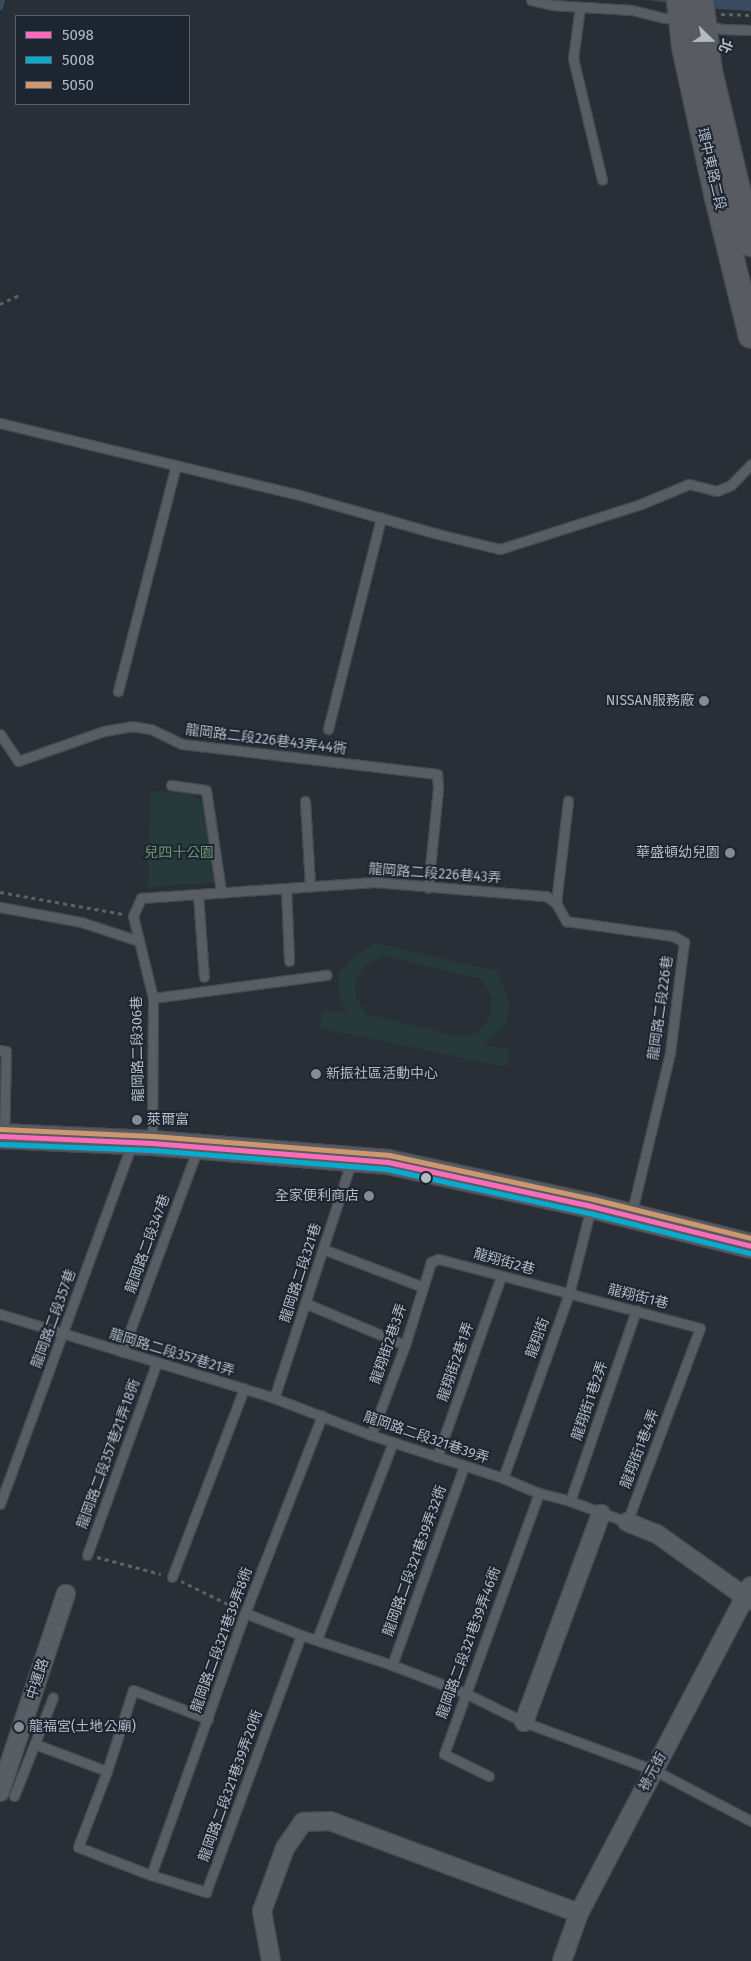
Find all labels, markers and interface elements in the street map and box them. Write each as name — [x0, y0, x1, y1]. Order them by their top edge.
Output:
legend — [15, 15, 190, 105]
north arrow — [686, 15, 736, 65]
text: 5098 — [62, 26, 94, 44]
text: 北 — [715, 36, 736, 55]
text: 5008 — [62, 51, 95, 69]
text: 5050 — [62, 76, 94, 94]
street label: 環中東路二段 — [693, 126, 729, 212]
place label: NISSAN服務廠 — [606, 693, 694, 709]
marker: NISSAN服務廠 — [698, 695, 710, 707]
street label: 龍岡路二段226巷43弄44衖 — [184, 722, 348, 758]
park label: 兒四十公園 — [144, 845, 214, 861]
place label: 華盛頓幼兒園 — [636, 845, 720, 861]
marker: 華盛頓幼兒園 — [724, 847, 736, 859]
street label: 龍岡路二段226巷43弄 — [368, 861, 502, 887]
street label: 龍岡路二段226巷 — [645, 955, 677, 1061]
street label: 龍岡路二段306巷 — [129, 996, 147, 1102]
place label: 新振社區活動中心 — [326, 1066, 438, 1082]
marker: 新振社區活動中心 — [310, 1068, 322, 1080]
place label: 萊爾富 — [147, 1112, 189, 1128]
marker: 萊爾富 — [131, 1114, 143, 1126]
unlabelled marker — [421, 1173, 431, 1183]
place label: 全家便利商店 — [275, 1188, 359, 1204]
marker: 全家便利商店 — [363, 1190, 375, 1202]
street label: 龍岡路二段347巷 — [122, 1192, 174, 1296]
street label: 龍岡路二段321巷 — [277, 1221, 325, 1325]
street label: 龍翔街2巷 — [471, 1245, 537, 1279]
street label: 龍岡路二段357巷 — [28, 1267, 80, 1371]
street label: 龍翔街1巷 — [606, 1281, 670, 1313]
street label: 龍翔街2巷3弄 — [367, 1302, 411, 1386]
street label: 龍翔街 — [523, 1315, 553, 1361]
street label: 龍翔街2巷1弄 — [435, 1320, 477, 1404]
street label: 龍岡路二段357巷21弄 — [107, 1326, 237, 1380]
street label: 龍翔街1巷2弄 — [569, 1359, 611, 1443]
street label: 龍岡路二段357巷21弄18衖 — [74, 1377, 144, 1531]
street label: 龍翔街1巷4弄 — [617, 1407, 663, 1491]
street label: 龍岡路二段321巷39弄 — [361, 1409, 491, 1467]
street label: 龍岡路二段321巷39弄32衖 — [380, 1483, 450, 1639]
street label: 龍岡路二段321巷39弄8衖 — [188, 1565, 256, 1715]
street label: 龍岡路二段321巷39弄46衖 — [434, 1565, 504, 1721]
street label: 中運路 — [24, 1656, 52, 1702]
street label: 龍岡路二段321巷39弄20衖 — [196, 1708, 266, 1864]
place label: 龍福宮(土地公廟) — [29, 1719, 136, 1735]
marker: 龍福宮(土地公廟) — [13, 1721, 25, 1733]
street label: 祿元街 — [636, 1750, 670, 1794]

